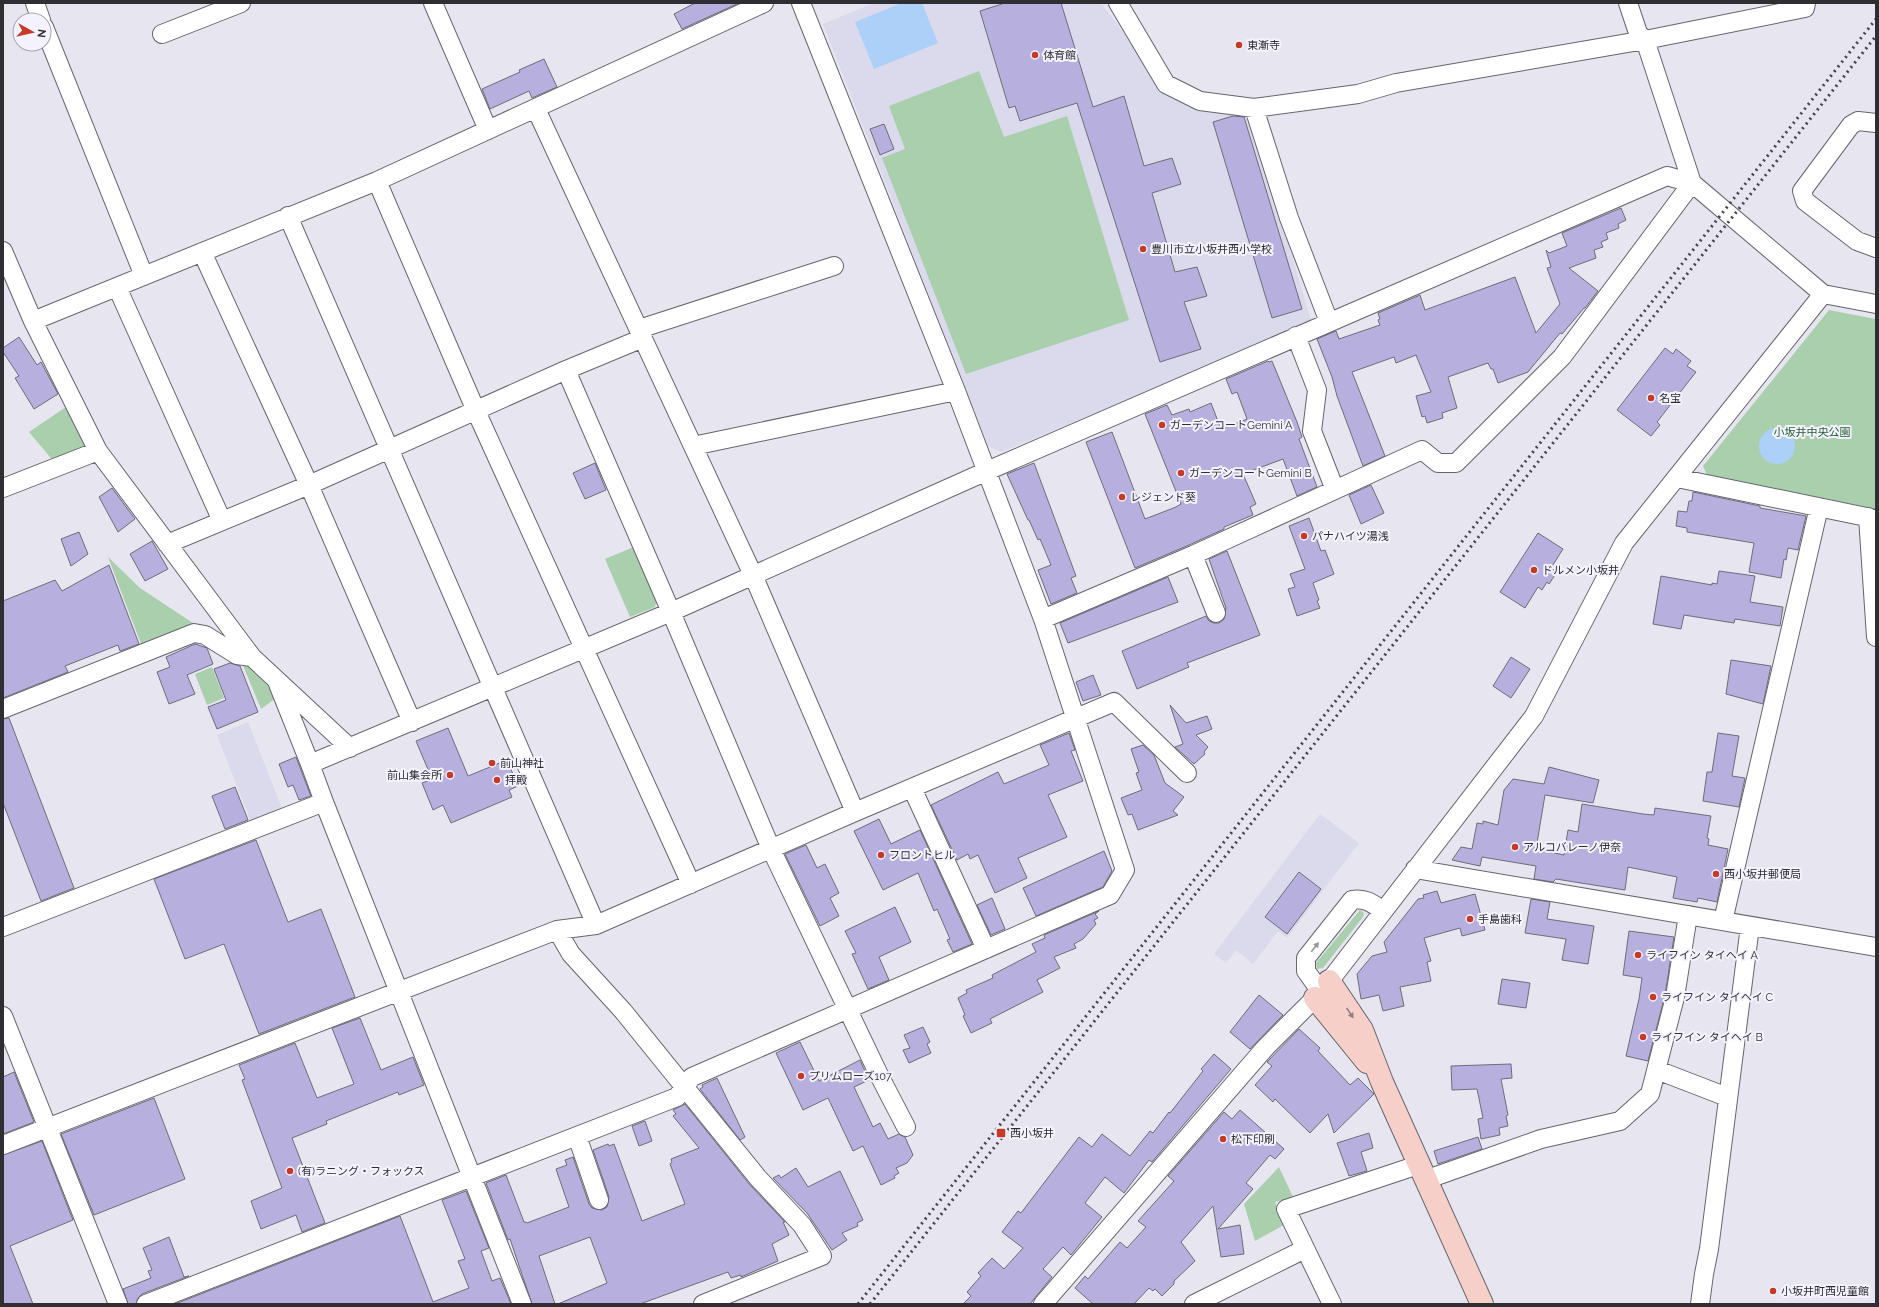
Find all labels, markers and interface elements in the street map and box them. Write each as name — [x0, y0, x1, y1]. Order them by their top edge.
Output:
north arrow — [12, 12, 52, 52]
text: N — [34, 28, 48, 38]
place label: 東漸寺 — [1247, 39, 1280, 52]
marker: 東漸寺 — [1234, 40, 1244, 50]
place label: 体育館 — [1043, 49, 1076, 62]
marker: 体育館 — [1030, 50, 1040, 60]
place label: 豊川市立小坂井西小学校 — [1151, 243, 1272, 256]
marker: 豊川市立小坂井西小学校 — [1138, 244, 1148, 254]
place label: 名宝 — [1659, 392, 1681, 405]
marker: 名宝 — [1646, 393, 1656, 403]
place label: ガーデンコートGemini A — [1170, 419, 1293, 432]
marker: ガーデンコートGemini A — [1157, 420, 1167, 430]
park label: 小坂井中央公園 — [1774, 426, 1851, 439]
place label: ガーデンコートGemini B — [1189, 467, 1312, 480]
marker: ガーデンコートGemini B — [1176, 468, 1186, 478]
place label: レジェンド葵 — [1130, 491, 1196, 504]
marker: レジェンド葵 — [1117, 492, 1127, 502]
place label: パナハイツ湯浅 — [1312, 530, 1389, 543]
marker: パナハイツ湯浅 — [1299, 531, 1309, 541]
place label: ドルメン小坂井 — [1542, 564, 1619, 577]
marker: ドルメン小坂井 — [1529, 565, 1539, 575]
place label: 前山神社 — [500, 757, 544, 770]
marker: 前山神社 — [487, 758, 497, 768]
place label: 前山集会所 — [387, 769, 443, 782]
marker: 前山集会所 — [445, 770, 455, 780]
place label: 拝殿 — [505, 774, 527, 787]
marker: 拝殿 — [492, 775, 502, 785]
place label: アルコバレーノ伊奈 — [1523, 841, 1621, 854]
marker: アルコバレーノ伊奈 — [1510, 842, 1520, 852]
place label: フロントヒル — [889, 849, 955, 862]
marker: フロントヒル — [876, 850, 886, 860]
place label: 西小坂井郵便局 — [1724, 868, 1801, 881]
marker: 西小坂井郵便局 — [1711, 869, 1721, 879]
place label: 手島歯科 — [1478, 913, 1522, 926]
marker: 手島歯科 — [1465, 914, 1475, 924]
one-way arrow — [1311, 941, 1320, 952]
place label: ライフイン タイヘイ A — [1646, 949, 1759, 962]
marker: ライフイン タイヘイ A — [1633, 950, 1643, 960]
place label: ライフイン タイヘイ C — [1661, 991, 1774, 1004]
marker: ライフイン タイヘイ C — [1648, 992, 1658, 1002]
one-way arrow — [1346, 1008, 1354, 1018]
place label: ライフイン タイヘイ B — [1651, 1031, 1763, 1044]
marker: ライフイン タイヘイ B — [1638, 1032, 1648, 1042]
place label: プリムローズ107 — [809, 1070, 892, 1083]
marker: プリムローズ107 — [796, 1071, 806, 1081]
marker: 西小坂井 — [995, 1127, 1007, 1139]
place label: 西小坂井 — [1010, 1127, 1054, 1140]
place label: 松下印刷 — [1231, 1133, 1275, 1146]
marker: 松下印刷 — [1218, 1134, 1228, 1144]
place label: (有)ラニング・フォックス — [298, 1165, 425, 1178]
marker: (有)ラニング・フォックス — [285, 1166, 295, 1176]
place label: 小坂井町西児童館 — [1781, 1285, 1869, 1298]
marker: 小坂井町西児童館 — [1768, 1286, 1778, 1296]

